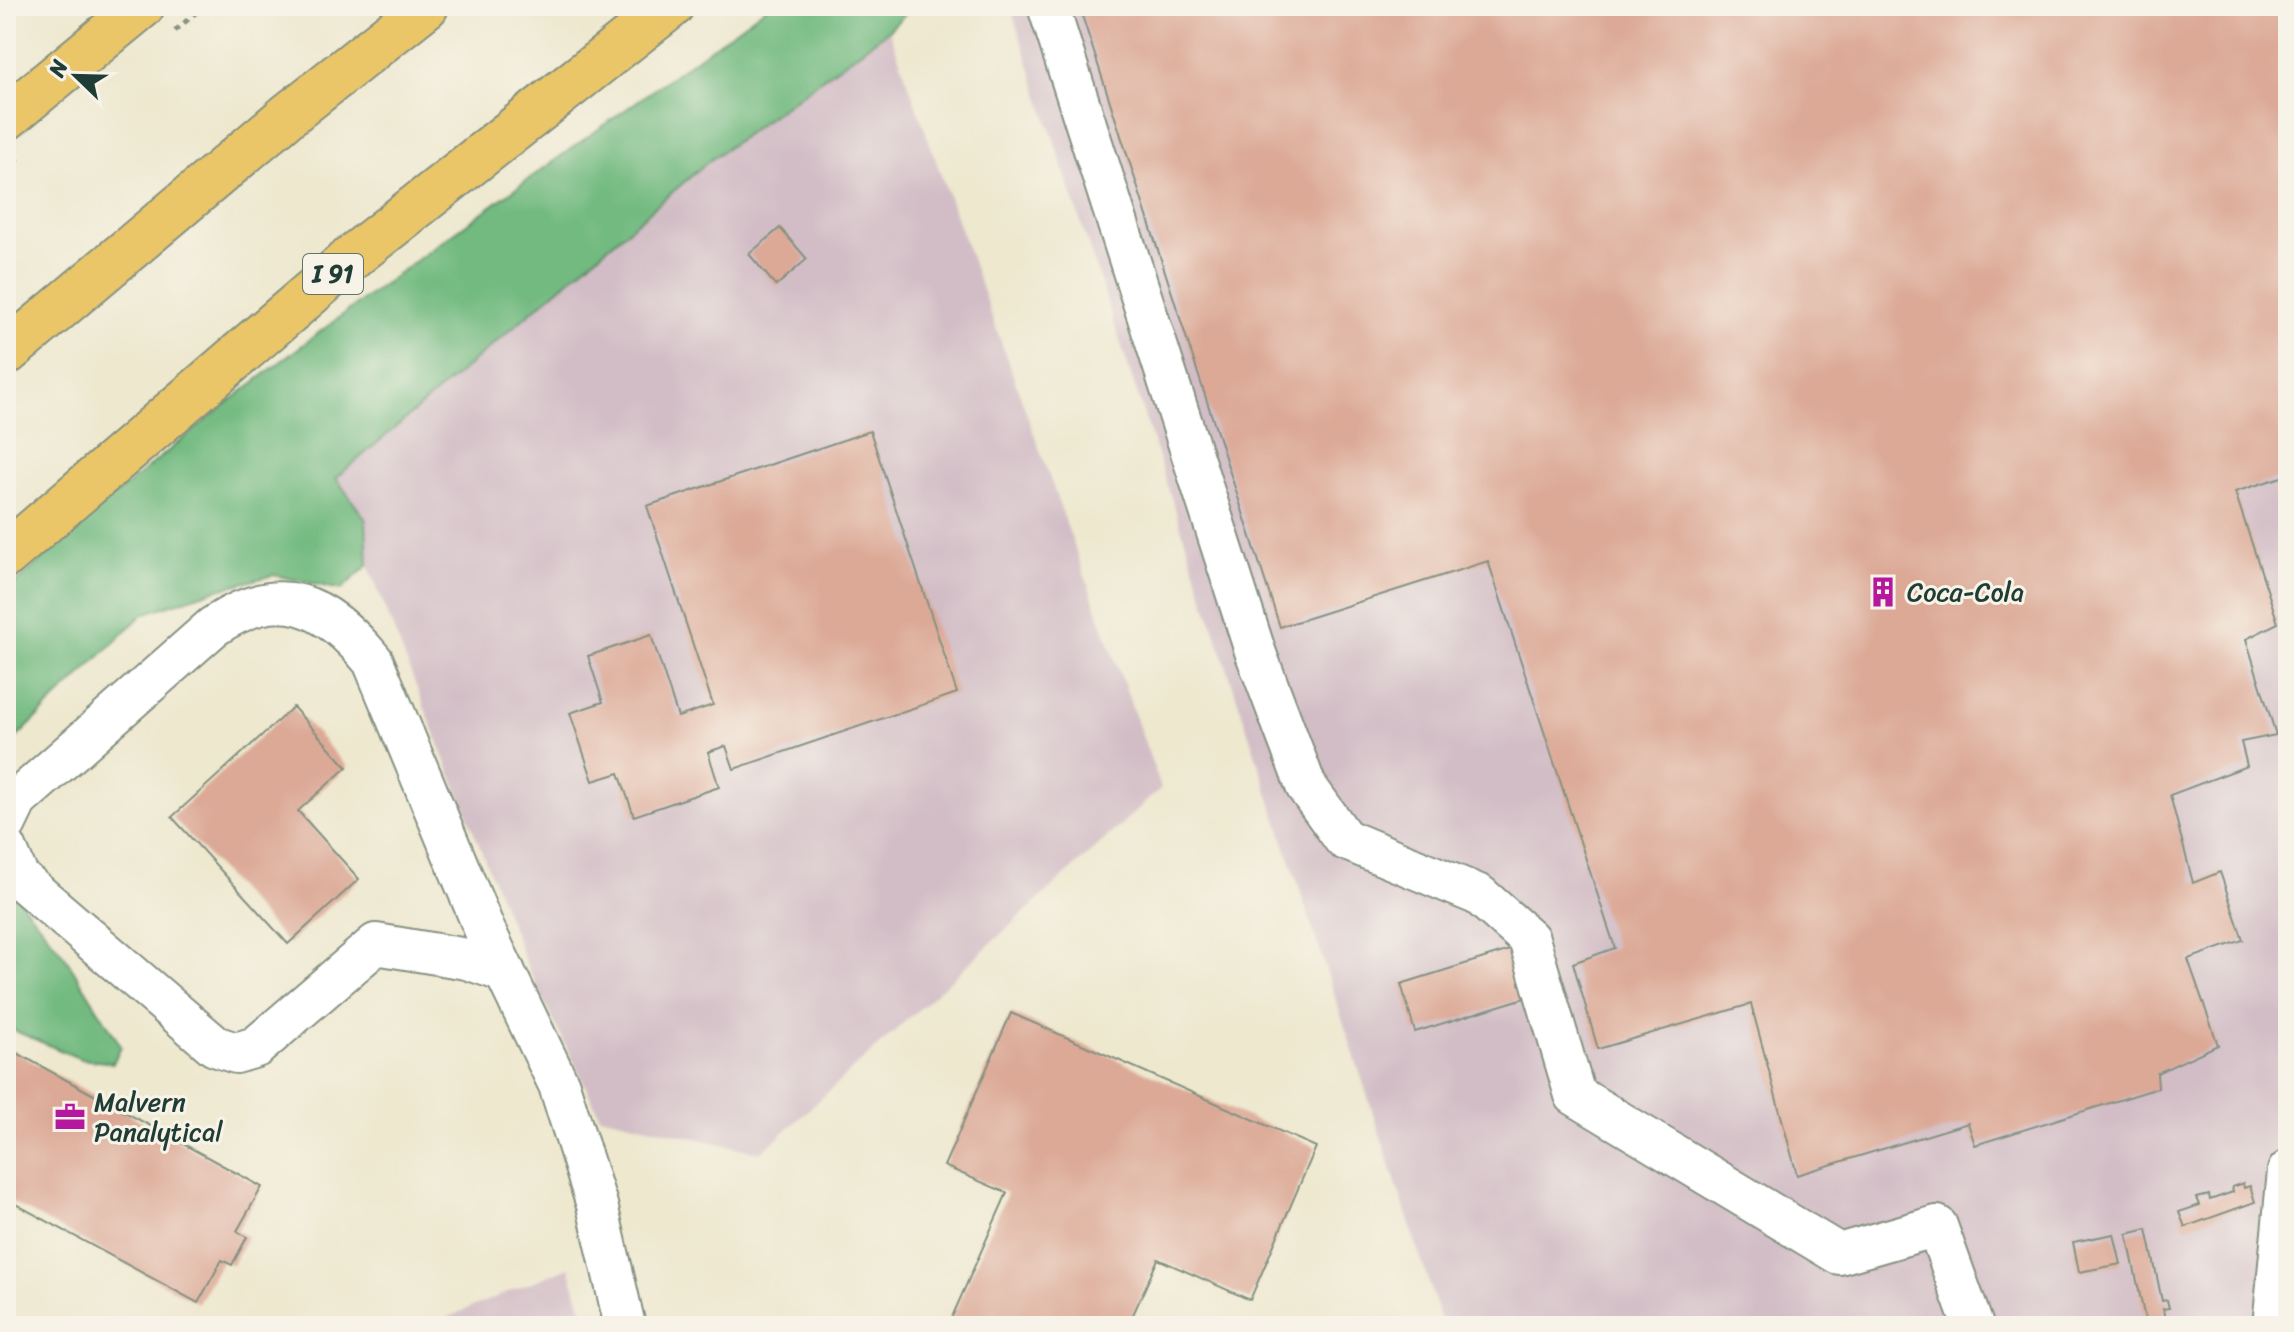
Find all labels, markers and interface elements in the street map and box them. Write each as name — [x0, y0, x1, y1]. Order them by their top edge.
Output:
north arrow — [36, 36, 116, 116]
text: N — [37, 53, 79, 84]
road number: I 91 — [303, 254, 363, 294]
place label: Coca-Cola — [1907, 569, 2024, 615]
building icon: Coca-Cola — [1866, 575, 1900, 609]
place label: Malvern Panalytical — [94, 1079, 223, 1155]
office icon: Malvern Panalytical — [53, 1100, 87, 1134]

